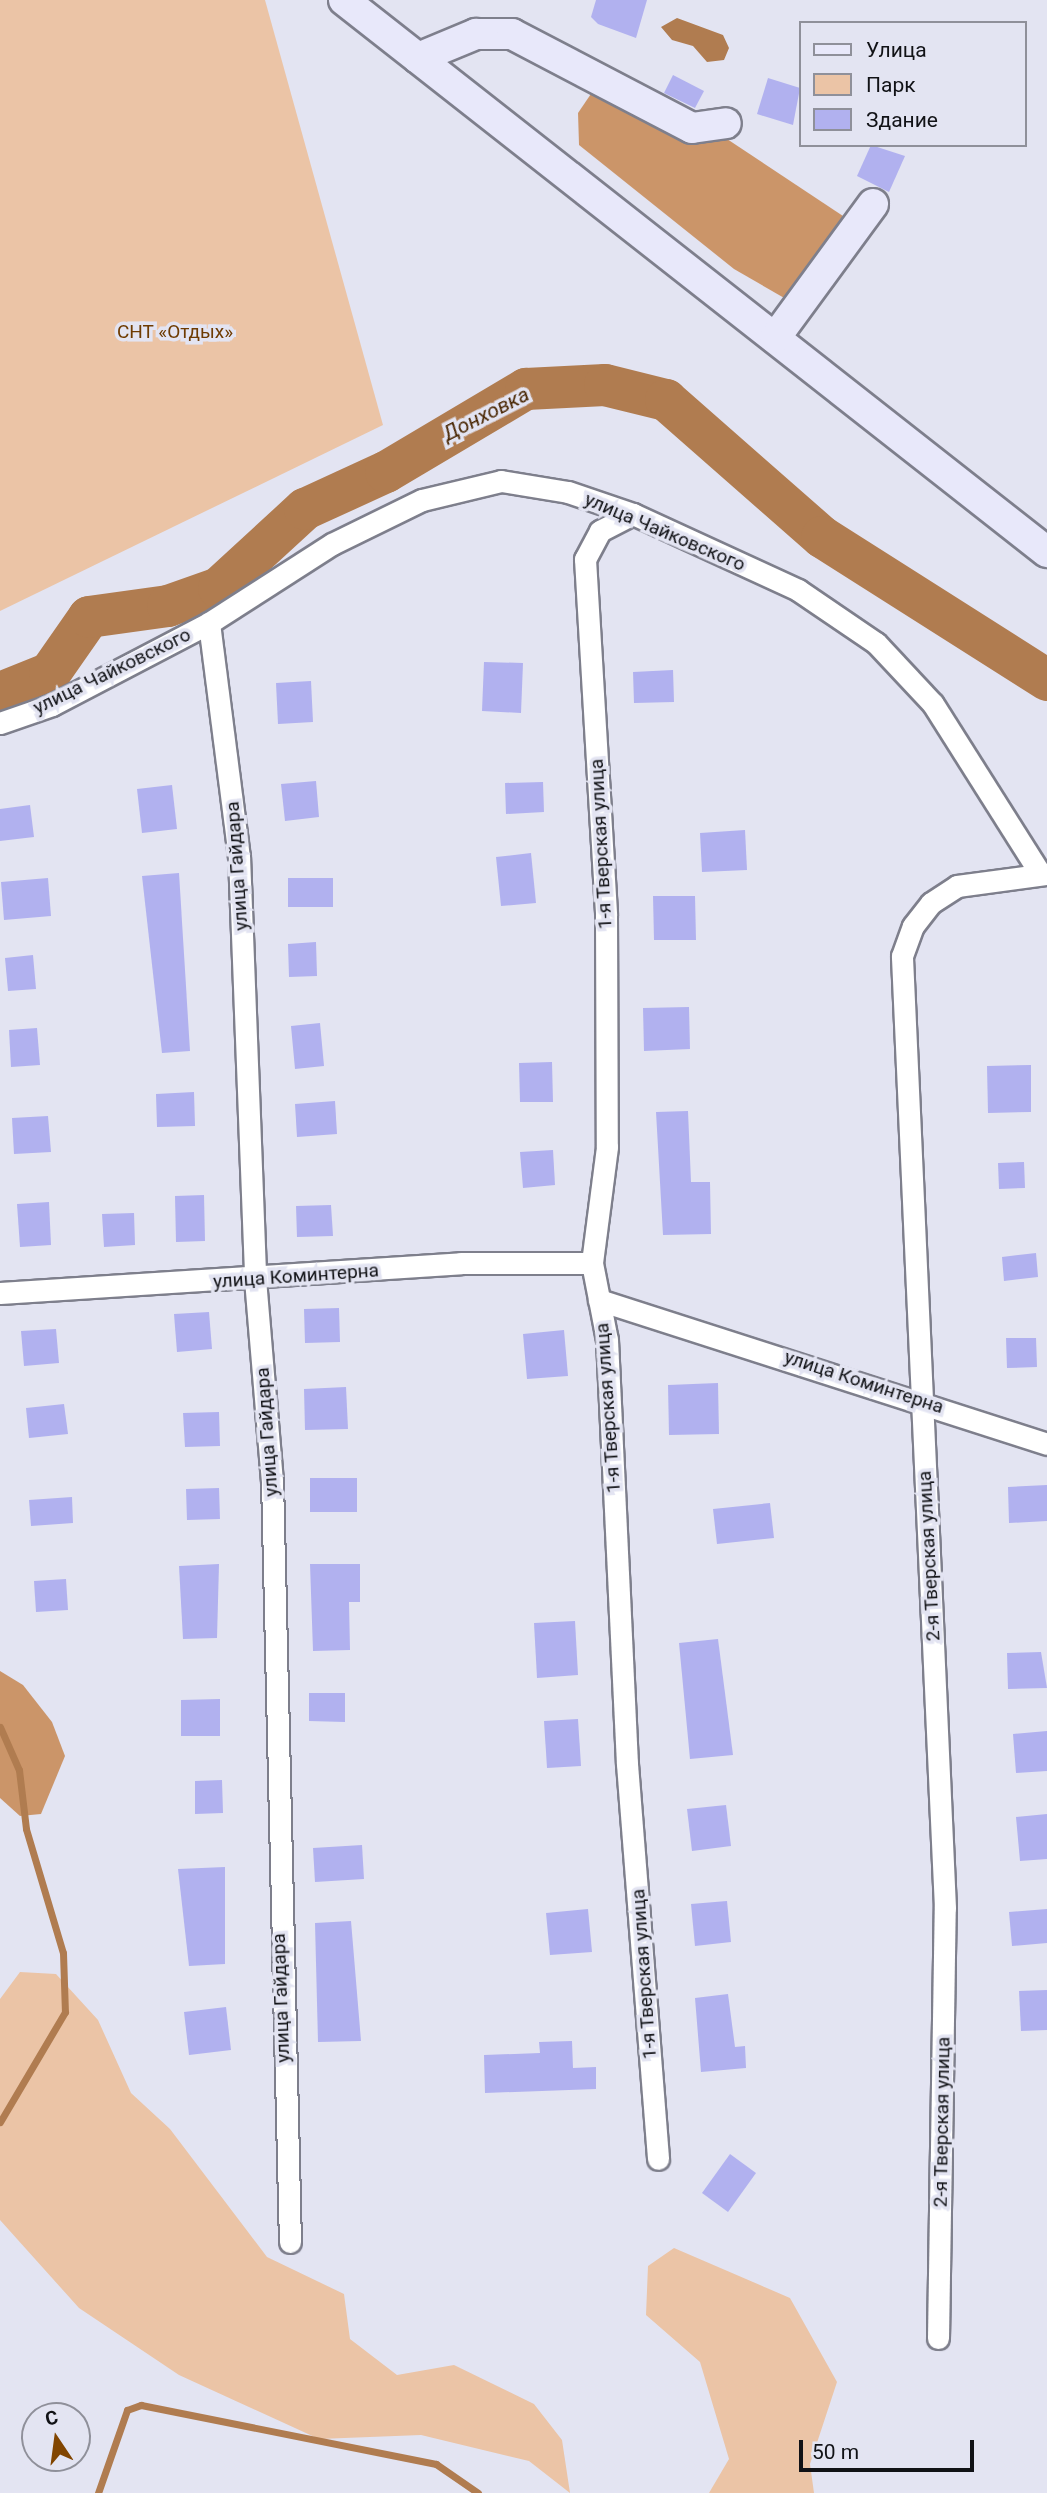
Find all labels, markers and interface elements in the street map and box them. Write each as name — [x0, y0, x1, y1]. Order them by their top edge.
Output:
legend — [799, 21, 1026, 147]
text: Улица — [866, 38, 927, 62]
text: Парк — [866, 73, 916, 97]
text: Здание — [866, 108, 938, 132]
park label: СНТ «Отдых» — [117, 321, 233, 343]
water label: Донховка — [438, 381, 534, 447]
street label: улица Чайковского — [581, 488, 749, 576]
street label: улица Чайковского — [30, 623, 194, 719]
street label: 1-я Тверская улица — [585, 758, 617, 930]
street label: улица Гайдара — [221, 801, 253, 931]
street label: улица Коминтерна — [212, 1259, 380, 1293]
street label: 1-я Тверская улица — [591, 1322, 625, 1494]
street label: улица Коминтерна — [781, 1345, 947, 1419]
street label: улица Гайдара — [251, 1367, 283, 1497]
street label: 2-я Тверская улица — [913, 1470, 945, 1642]
street label: 1-я Тверская улица — [627, 1888, 661, 2060]
street label: улица Гайдара — [267, 1933, 295, 2063]
street label: 2-я Тверская улица — [929, 2036, 955, 2208]
north arrow — [21, 2402, 91, 2472]
text: С — [43, 2405, 60, 2431]
scale bar — [802, 2426, 977, 2470]
text: 50 m — [812, 2440, 859, 2464]

